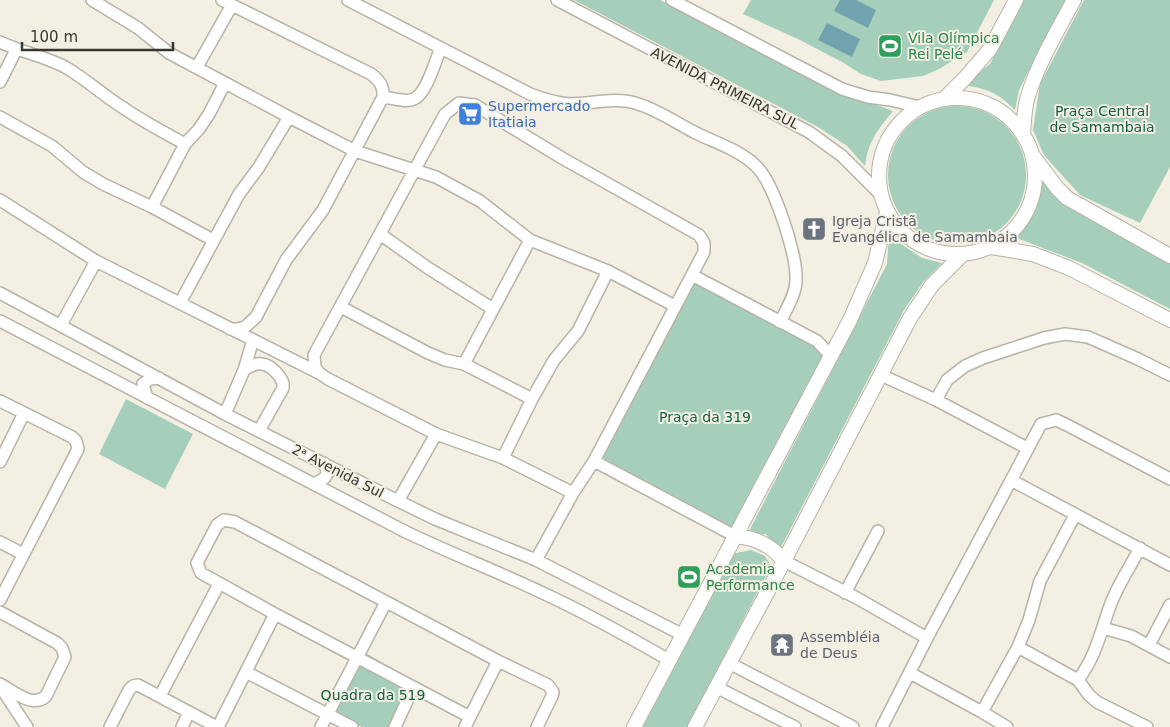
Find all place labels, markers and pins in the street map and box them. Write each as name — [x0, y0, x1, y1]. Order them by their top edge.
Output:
place label: Vila Olímpica Rei Pelé — [908, 30, 1000, 62]
sports icon: Vila Olímpica Rei Pelé — [877, 33, 903, 59]
place label: Supermercado Itatiaia — [488, 98, 590, 130]
supermarket icon: Supermercado Itatiaia — [457, 101, 483, 127]
place label: Igreja Cristã Evangélica de Samambaia — [832, 213, 1018, 245]
church icon: Igreja Cristã Evangélica de Samambaia — [801, 216, 827, 242]
place label: Academia Performance — [706, 561, 795, 593]
sports icon: Academia Performance — [676, 564, 702, 590]
place label: Assembléia de Deus — [800, 629, 880, 661]
temple icon: Assembléia de Deus — [769, 632, 795, 658]

